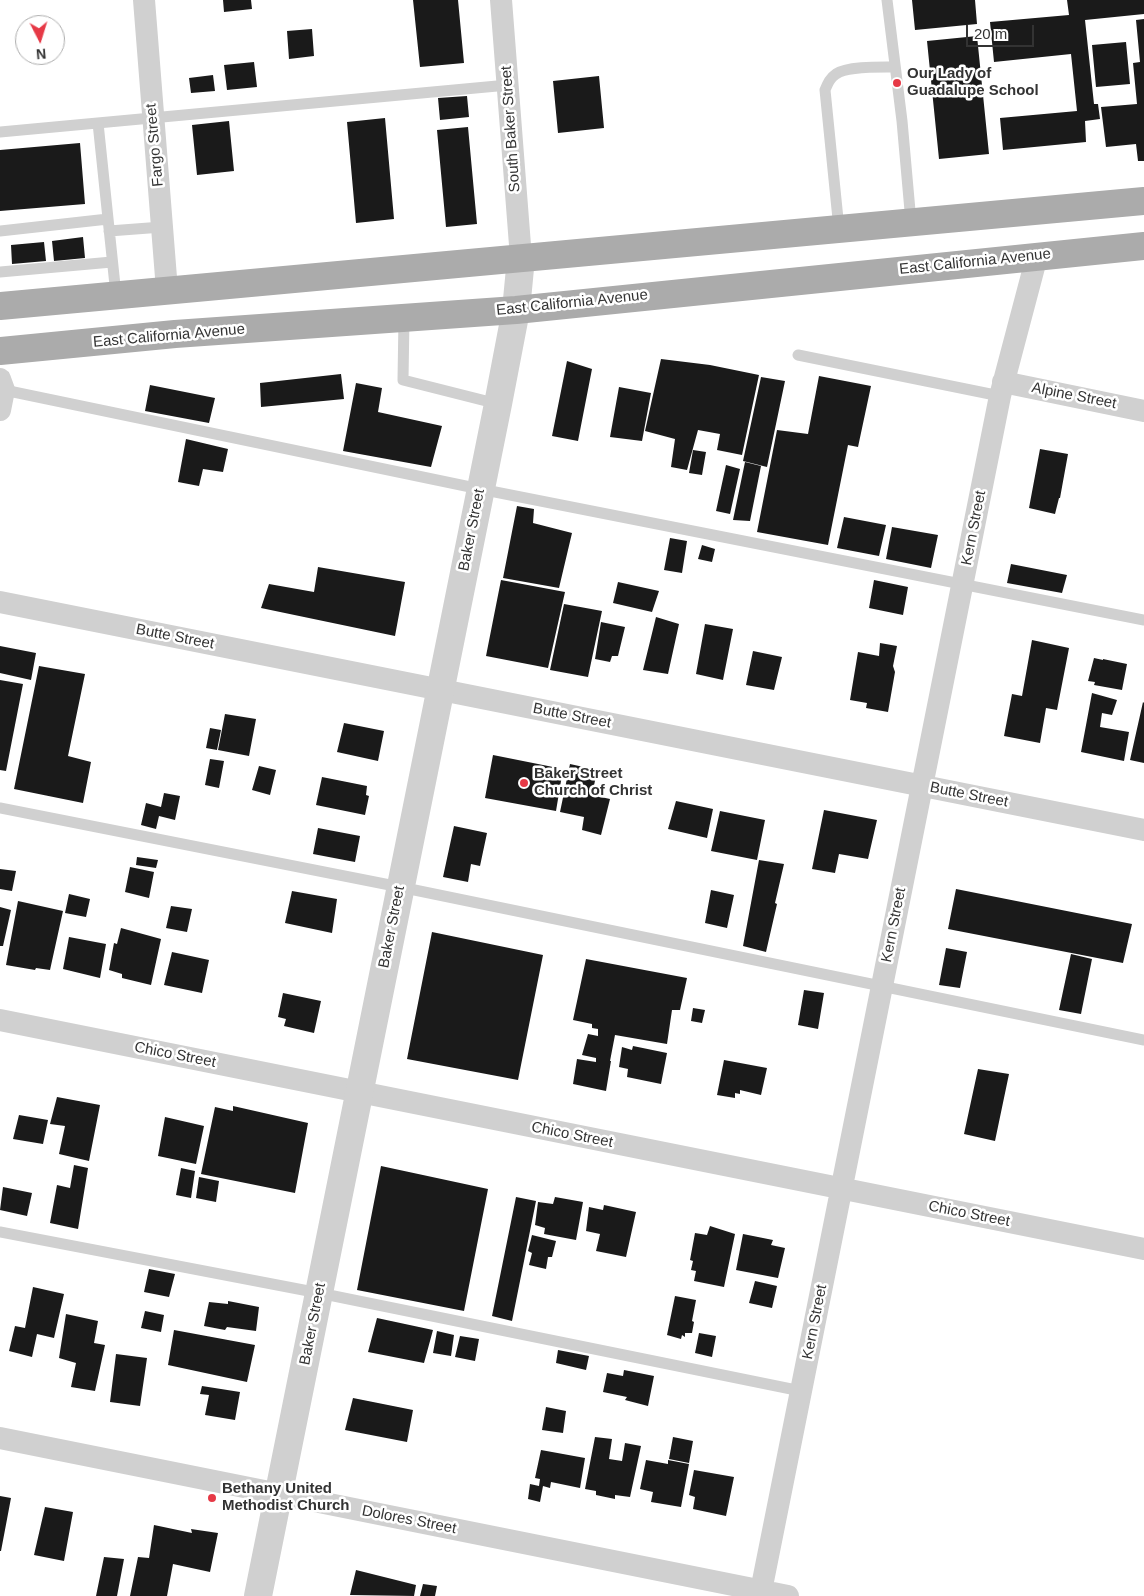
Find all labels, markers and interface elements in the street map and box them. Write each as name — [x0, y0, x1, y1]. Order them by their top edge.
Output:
north arrow — [15, 15, 65, 65]
scale bar — [969, 15, 1036, 47]
text: 20 m — [974, 25, 1007, 42]
text: N — [35, 46, 47, 62]
street label: South Baker Street — [498, 65, 524, 193]
place label: Our Lady of Guadalupe School — [907, 65, 1039, 100]
marker: Our Lady of Guadalupe School — [891, 77, 903, 89]
street label: Fargo Street — [142, 103, 168, 187]
street label: East California Avenue — [898, 245, 1052, 279]
street label: East California Avenue — [495, 286, 649, 320]
street label: East California Avenue — [92, 320, 246, 352]
street label: Alpine Street — [1030, 379, 1118, 413]
street label: Baker Street — [455, 487, 489, 573]
street label: Kern Street — [958, 489, 990, 567]
street label: Butte Street — [134, 621, 216, 653]
street label: Butte Street — [531, 700, 613, 732]
place label: Baker Street Church of Christ — [534, 765, 652, 800]
marker: Baker Street Church of Christ — [518, 777, 530, 789]
street label: Butte Street — [928, 779, 1010, 811]
street label: Baker Street — [375, 884, 409, 970]
street label: Kern Street — [878, 886, 910, 964]
street label: Chico Street — [133, 1038, 217, 1072]
street label: Chico Street — [530, 1118, 614, 1152]
street label: Chico Street — [927, 1197, 1011, 1231]
street label: Baker Street — [296, 1281, 330, 1367]
street label: Kern Street — [799, 1283, 831, 1361]
place label: Bethany United Methodist Church — [222, 1480, 349, 1515]
marker: Bethany United Methodist Church — [206, 1492, 218, 1504]
street label: Dolores Street — [360, 1502, 458, 1538]

